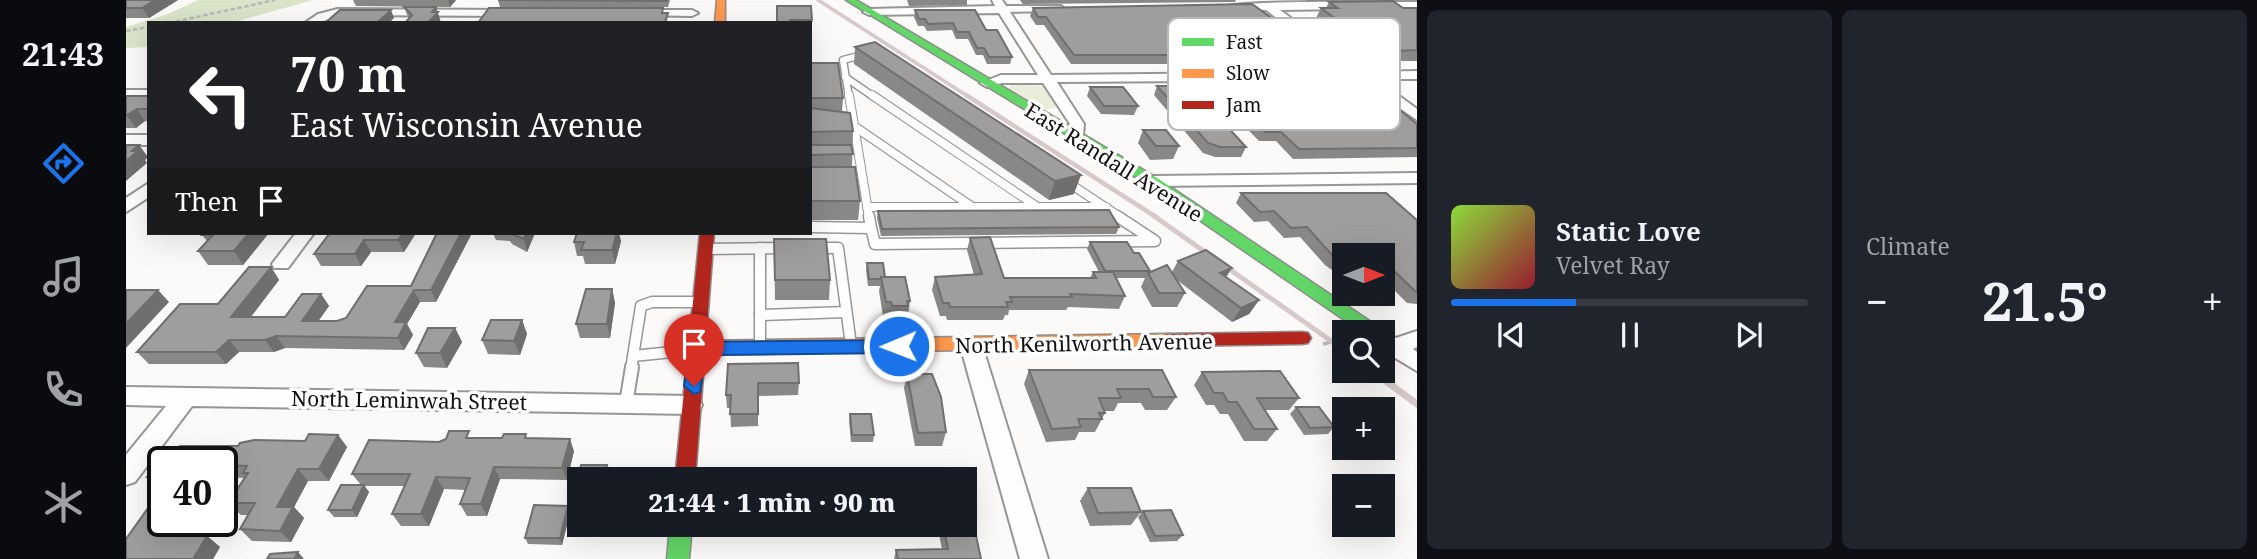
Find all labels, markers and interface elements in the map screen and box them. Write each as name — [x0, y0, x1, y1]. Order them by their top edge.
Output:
legend — [1168, 18, 1400, 130]
text: Fast — [1226, 29, 1263, 55]
text: 21:43 — [22, 32, 104, 75]
text: 70 m — [290, 40, 406, 106]
icon: left — [175, 49, 266, 140]
text: Slow — [1226, 60, 1270, 86]
text: Jam — [1225, 92, 1261, 118]
street label: East Randall Avenue — [1020, 96, 1208, 228]
text: East Wisconsin Avenue — [290, 103, 643, 146]
icon: directions — [39, 139, 88, 188]
icon: arrive — [252, 182, 290, 220]
text: Then — [175, 183, 238, 219]
text: Static Love — [1556, 213, 1701, 249]
text: Climate — [1866, 230, 1950, 262]
north arrow — [1332, 243, 1395, 306]
map controls — [1332, 243, 1395, 537]
text: Velvet Ray — [1556, 249, 1670, 281]
icon: music — [39, 252, 88, 301]
text: 21.5° — [1982, 265, 2108, 336]
text: − — [1866, 275, 1888, 327]
text: + — [2202, 275, 2223, 327]
position arrow — [862, 309, 936, 383]
pin — [664, 314, 724, 386]
icon: previous — [1492, 316, 1530, 354]
icon: pause — [1611, 316, 1649, 354]
icon: next — [1730, 316, 1768, 354]
button: search — [1332, 320, 1395, 383]
icon: arrive — [675, 325, 713, 363]
street label: North Kenilworth Avenue — [955, 327, 1213, 359]
icon: phone — [39, 365, 88, 414]
street label: North Leminwah Street — [291, 384, 527, 416]
button: + — [1332, 397, 1395, 460]
speed limit sign: 40 — [147, 446, 238, 537]
button: − — [1332, 474, 1395, 537]
icon: climate — [39, 478, 88, 527]
text: 21:44 · 1 min · 90 m — [648, 484, 896, 520]

